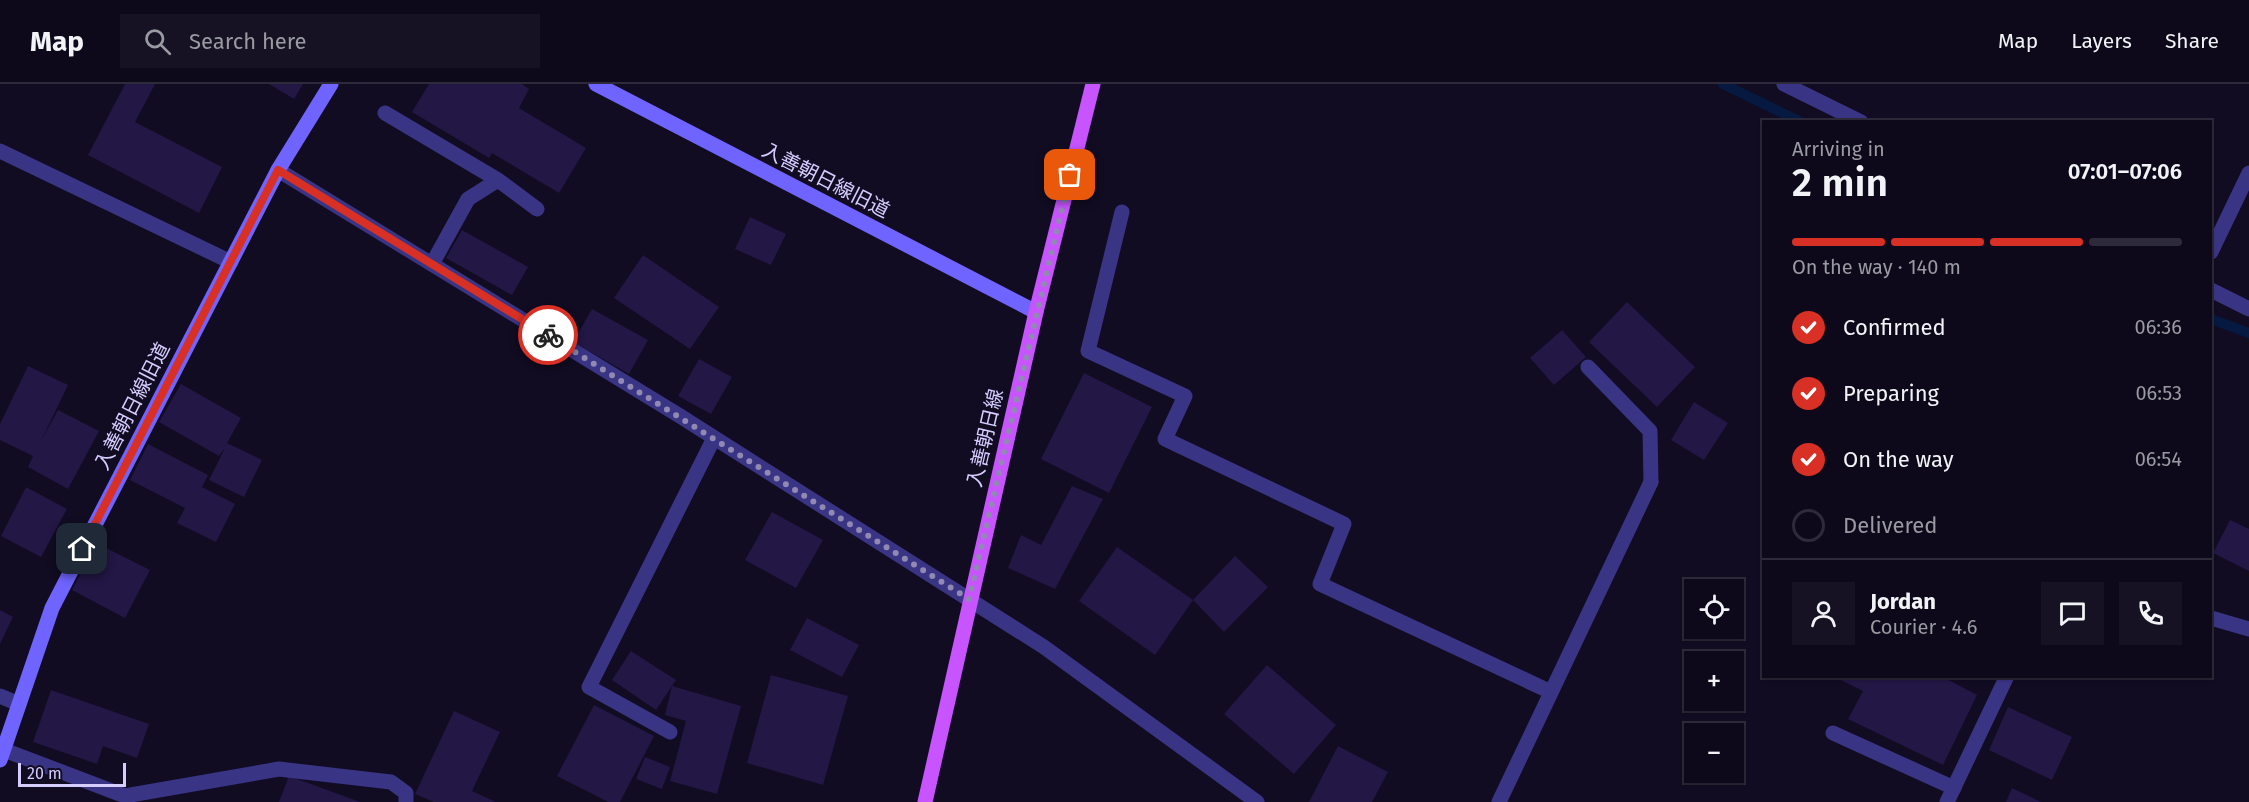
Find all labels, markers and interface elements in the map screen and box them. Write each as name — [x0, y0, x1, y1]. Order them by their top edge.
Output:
search box — [120, 14, 540, 68]
text: Map — [30, 25, 84, 58]
icon: search — [141, 25, 174, 58]
text: Search here — [189, 28, 307, 55]
text: Map — [1998, 28, 2038, 54]
text: Layers — [2071, 28, 2132, 54]
text: Share — [2165, 28, 2219, 54]
text: Arriving in — [1792, 137, 1885, 161]
street label: 入善朝日線旧道 — [758, 138, 894, 222]
pin — [1044, 149, 1095, 200]
icon: bag — [1053, 158, 1086, 191]
text: 07:01–07:06 — [2068, 158, 2182, 185]
text: 2 min — [1792, 160, 1888, 206]
text: On the way · 140 m — [1792, 255, 1961, 279]
courier — [518, 305, 578, 365]
icon: check — [1792, 311, 1825, 344]
text: Confirmed — [1843, 314, 1946, 341]
text: 06:36 — [2135, 315, 2182, 339]
icon: bike — [532, 319, 565, 352]
street label: 入善朝日線旧道 — [90, 338, 174, 474]
icon: check — [1792, 377, 1825, 410]
text: Preparing — [1843, 380, 1939, 407]
text: 06:53 — [2135, 381, 2182, 405]
street label: 入善朝日線 — [962, 387, 1008, 489]
icon: check — [1792, 443, 1825, 476]
text: On the way — [1843, 446, 1954, 473]
text: 06:54 — [2135, 447, 2182, 471]
text: Delivered — [1843, 512, 1938, 539]
pin — [56, 523, 107, 574]
icon: home — [65, 532, 98, 565]
map controls — [1684, 579, 1744, 783]
button: locate — [1684, 579, 1744, 639]
button: person — [1792, 582, 1855, 645]
button: chat — [2041, 582, 2104, 645]
button: phone — [2119, 582, 2182, 645]
text: Jordan — [1870, 588, 1936, 615]
text: Courier · 4.6 — [1870, 615, 1977, 639]
button: + — [1684, 651, 1744, 711]
button: − — [1684, 723, 1744, 783]
scale bar — [18, 760, 126, 788]
text: 20 m — [27, 764, 62, 783]

